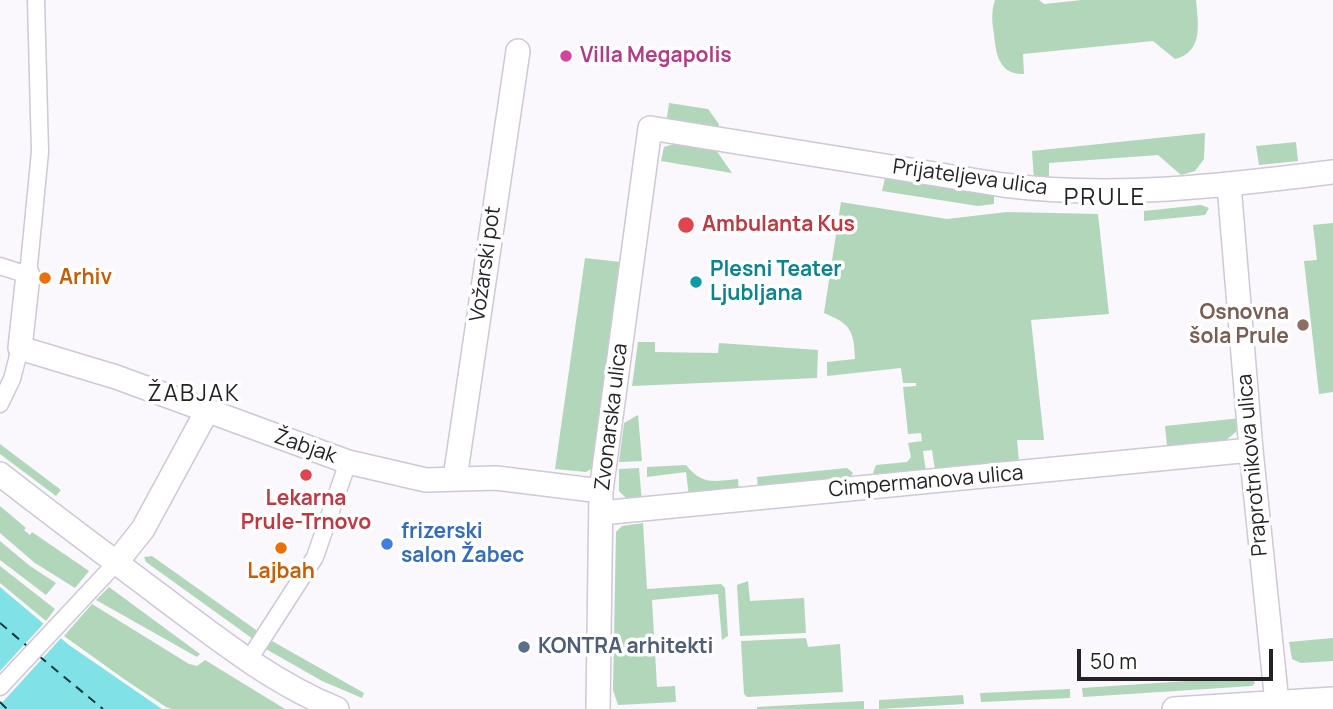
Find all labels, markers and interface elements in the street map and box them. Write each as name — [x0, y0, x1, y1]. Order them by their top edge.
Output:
place label: Villa Megapolis — [580, 43, 732, 69]
marker: Villa Megapolis — [558, 48, 574, 64]
street label: Prijateljeva ulica — [891, 155, 1049, 201]
district label: PRULE — [1064, 184, 1146, 212]
street label: Vožarski pot — [465, 205, 507, 323]
place label: Ambulanta Kus — [702, 212, 855, 238]
marker: Ambulanta Kus — [676, 215, 696, 235]
place label: Plesni Teater Ljubljana — [710, 257, 842, 307]
place label: Arhiv — [59, 265, 112, 291]
marker: Arhiv — [37, 270, 53, 286]
marker: Plesni Teater Ljubljana — [688, 274, 704, 290]
place label: Osnovna šola Prule — [1189, 300, 1289, 350]
marker: Osnovna šola Prule — [1295, 317, 1311, 333]
street label: Zvonarska ulica — [590, 342, 634, 492]
street label: Praprotnikova ulica — [1232, 373, 1274, 557]
district label: ŽABJAK — [148, 381, 240, 409]
street label: Žabjak — [270, 425, 340, 469]
street label: Cimpermanova ulica — [828, 461, 1024, 503]
marker: Lekarna Prule-Trnovo — [298, 467, 314, 483]
place label: Lekarna Prule-Trnovo — [241, 486, 371, 536]
place label: frizerski salon Žabec — [401, 519, 524, 569]
marker: frizerski salon Žabec — [379, 536, 395, 552]
marker: Lajbah — [273, 540, 289, 556]
place label: Lajbah — [247, 559, 315, 585]
place label: KONTRA arhitekti — [538, 634, 713, 660]
scale bar — [1081, 636, 1277, 680]
marker: KONTRA arhitekti — [516, 639, 532, 655]
text: 50 m — [1090, 647, 1137, 675]

